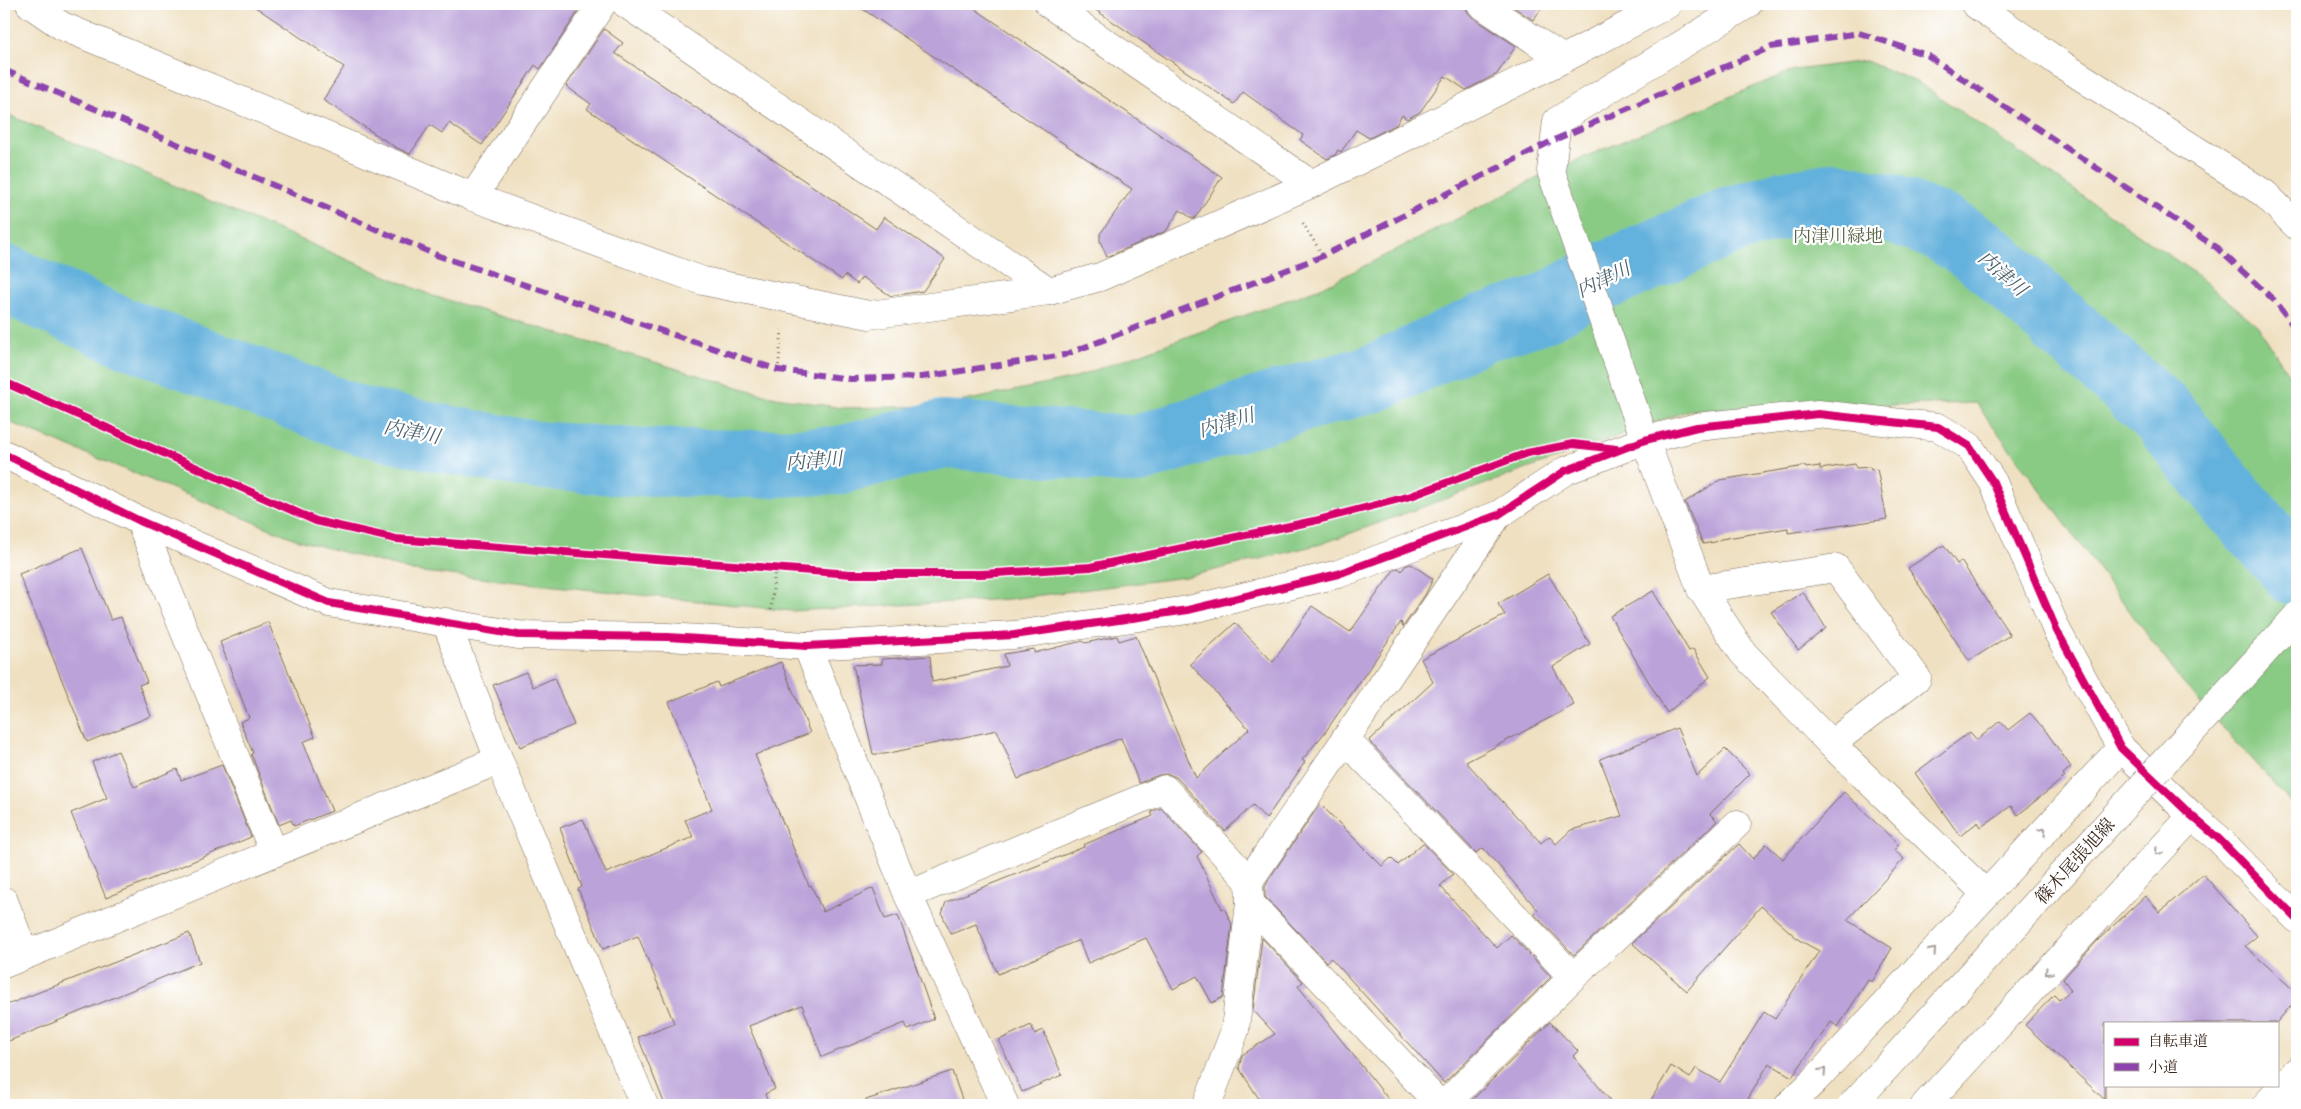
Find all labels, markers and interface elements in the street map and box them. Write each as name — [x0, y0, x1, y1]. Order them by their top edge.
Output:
park label: 内津川緑地 — [1793, 226, 1883, 249]
water label: 内津川 — [1972, 247, 2033, 304]
water label: 内津川 — [1573, 257, 1637, 304]
water label: 内津川 — [1196, 404, 1259, 444]
water label: 内津川 — [381, 416, 444, 451]
water label: 内津川 — [785, 447, 846, 476]
street label: 篠木尾張旭線 — [2031, 814, 2121, 910]
one-way arrow — [2037, 828, 2046, 837]
one-way arrow — [2155, 847, 2164, 856]
one-way arrow — [1927, 947, 1936, 956]
one-way arrow — [2045, 966, 2054, 975]
legend — [2104, 1022, 2278, 1086]
text: 自転車道 — [2148, 1032, 2208, 1051]
text: 小道 — [2148, 1058, 2178, 1077]
one-way arrow — [1818, 1068, 1827, 1077]

